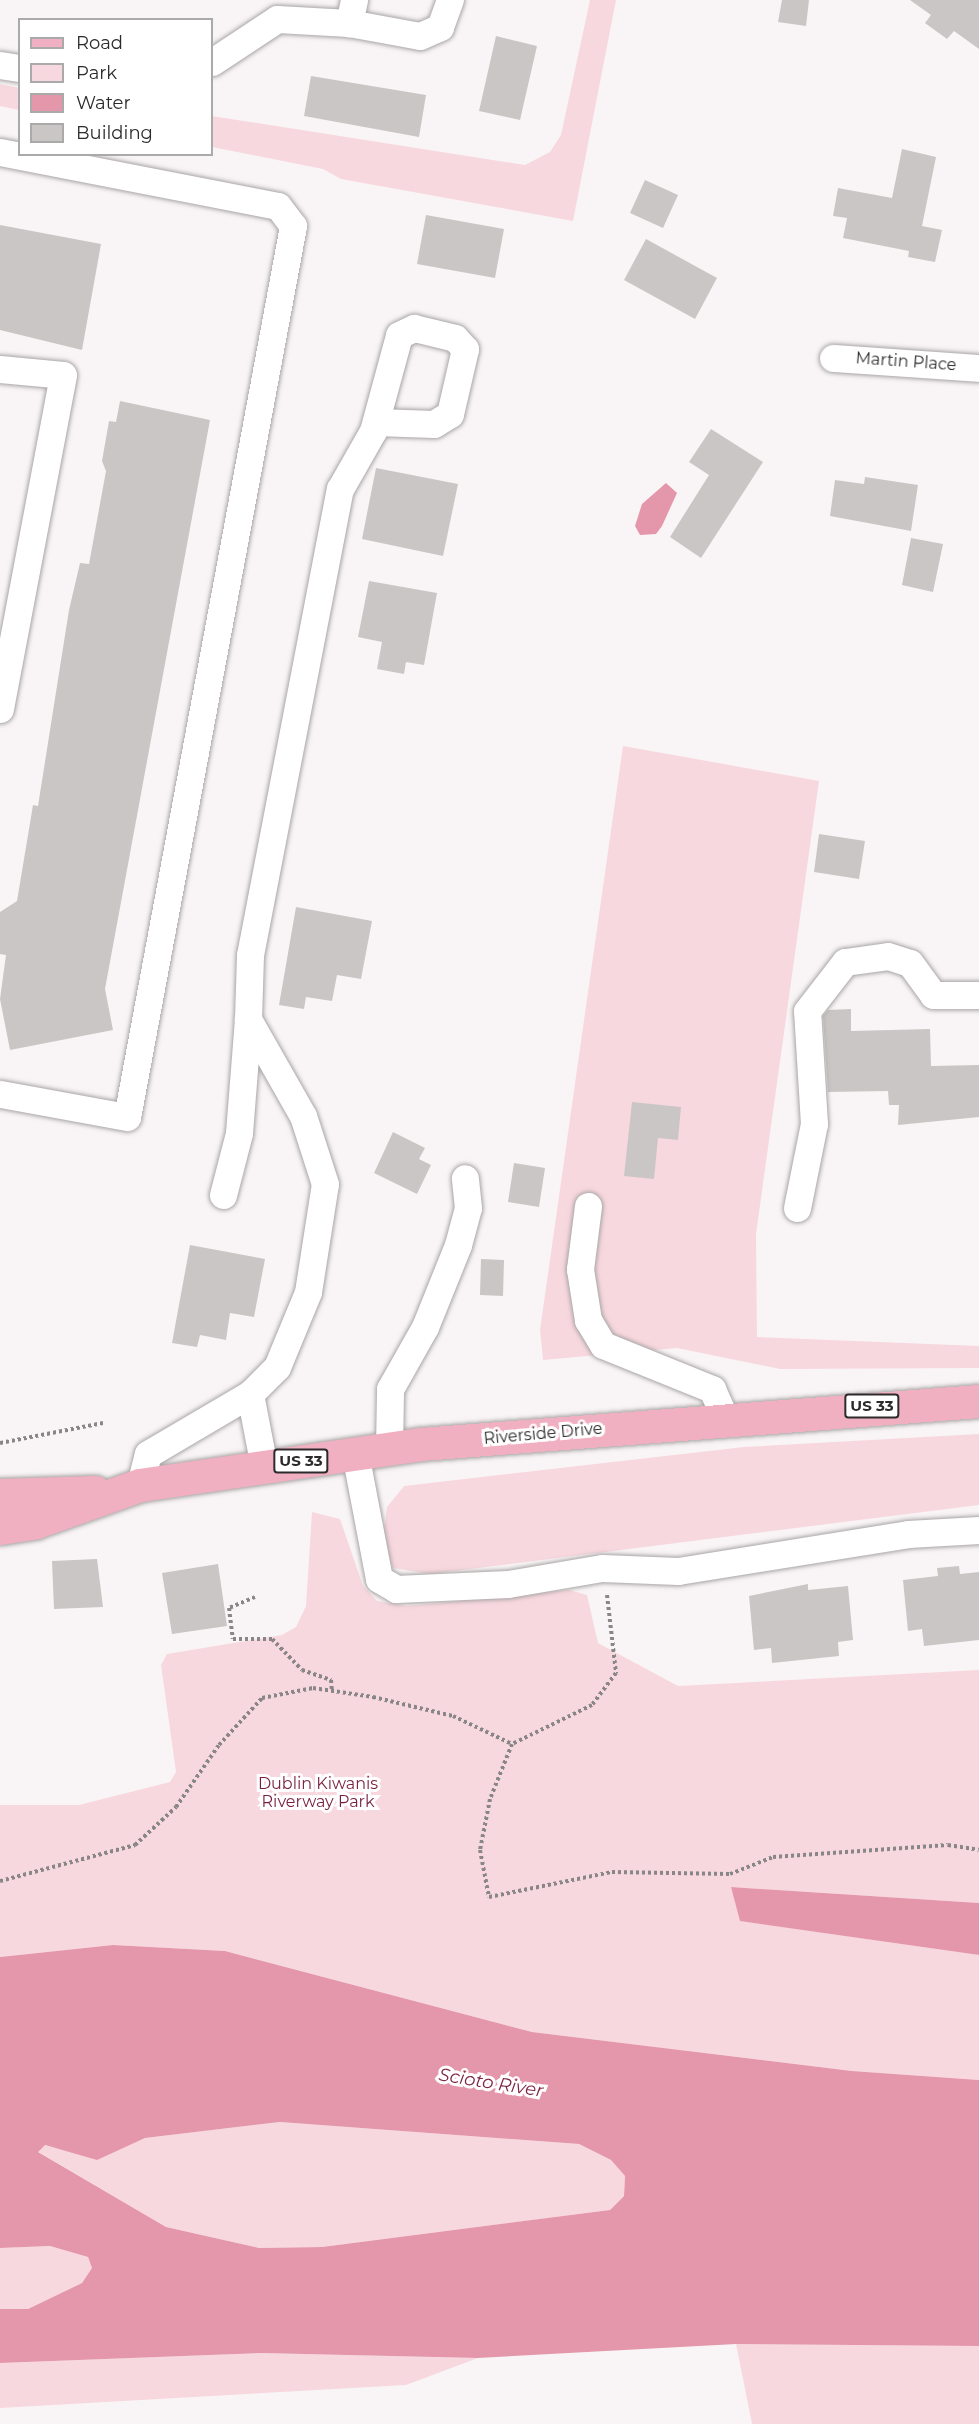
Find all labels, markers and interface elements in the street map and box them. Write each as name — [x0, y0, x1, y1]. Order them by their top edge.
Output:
legend — [18, 18, 213, 156]
text: Road — [76, 32, 123, 54]
text: Park — [76, 62, 117, 84]
text: Water — [76, 92, 131, 114]
text: Building — [76, 122, 153, 144]
street label: Martin Place — [855, 349, 957, 375]
road number: US 33 — [844, 1394, 900, 1418]
street label: Riverside Drive — [483, 1419, 603, 1449]
road number: US 33 — [272, 1449, 330, 1473]
park label: Dublin Kiwanis Riverway Park — [258, 1774, 378, 1812]
water label: Scioto River — [437, 2064, 545, 2102]

